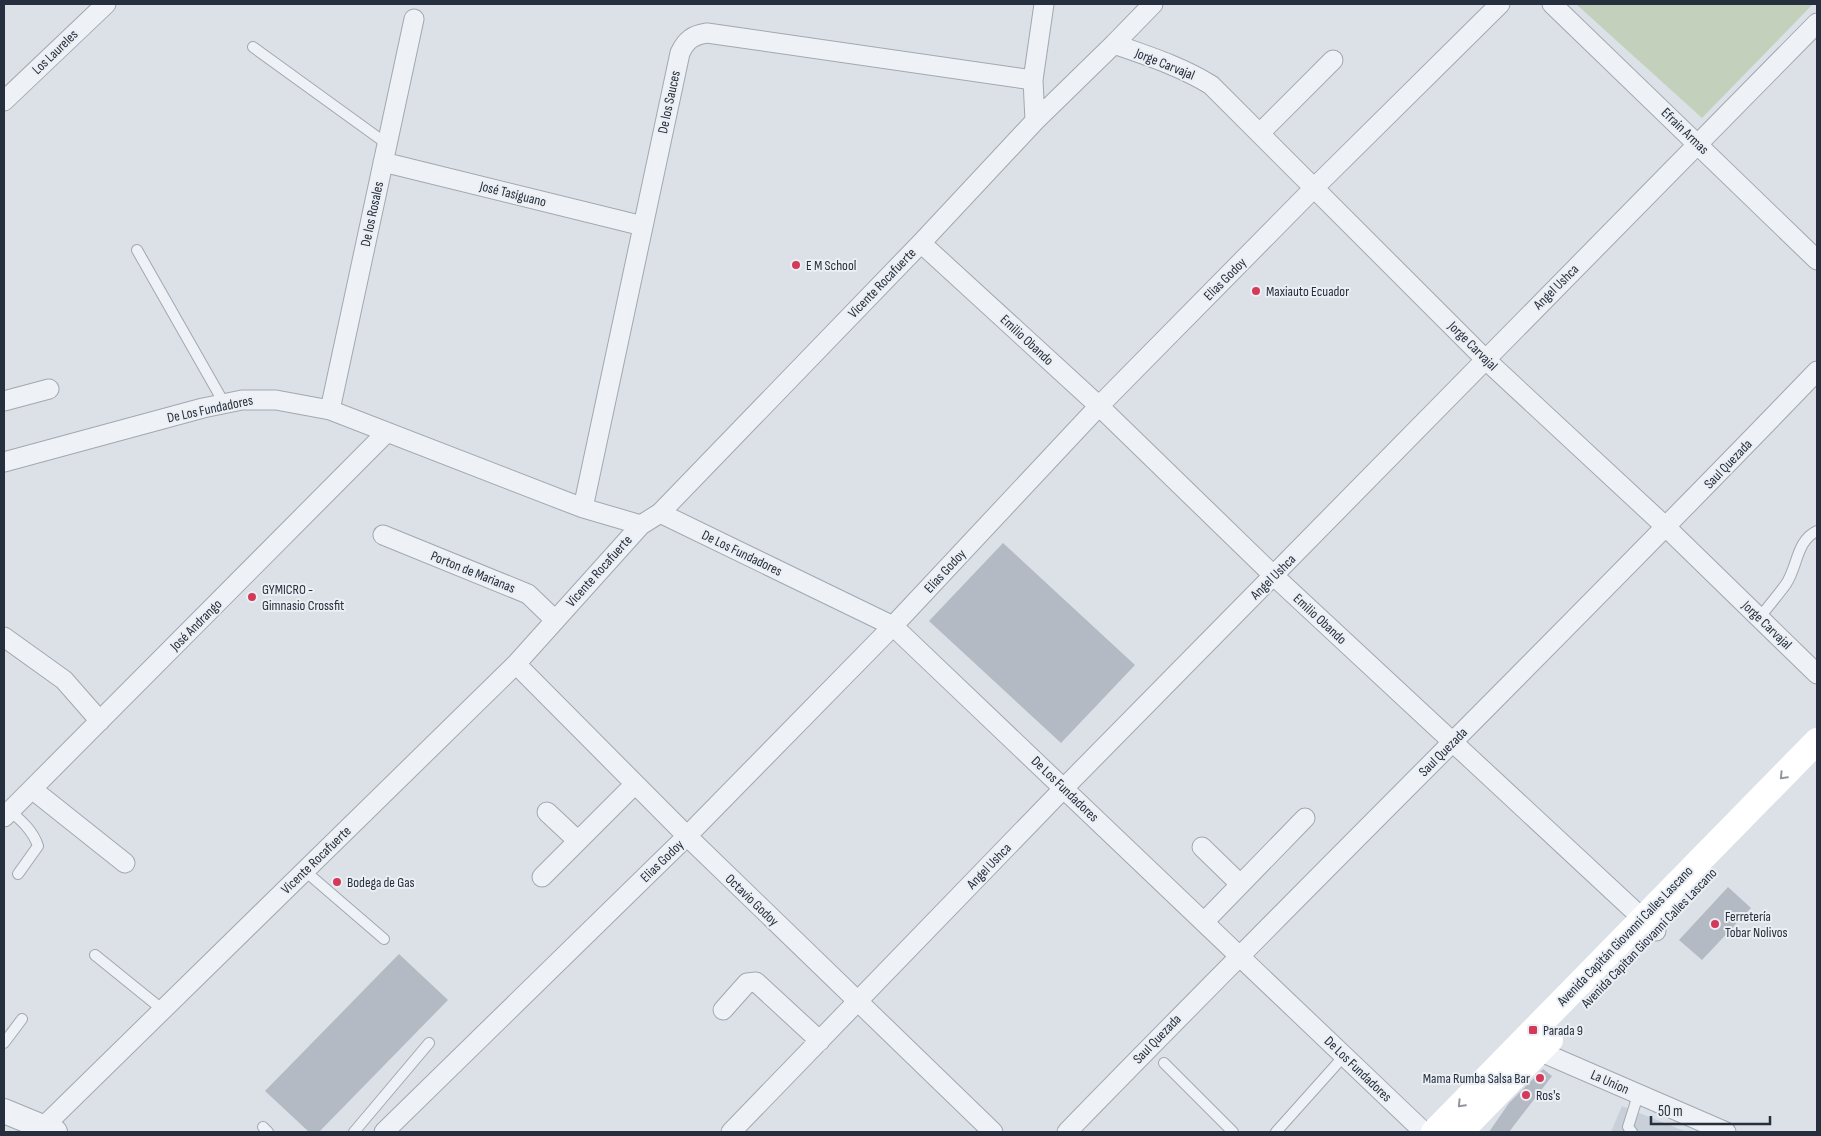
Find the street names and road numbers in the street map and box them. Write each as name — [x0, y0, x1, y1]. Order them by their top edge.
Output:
street label: Los Laureles — [29, 26, 81, 78]
street label: Jorge Carvajal — [1132, 44, 1197, 84]
street label: De los Sauces — [654, 69, 684, 135]
street label: Efrain Armas — [1658, 104, 1712, 158]
street label: José Tasiguano — [477, 177, 548, 211]
street label: De los Rosales — [357, 180, 387, 248]
street label: Vicente Rocafuerte — [844, 245, 920, 321]
street label: Elias Godoy — [1200, 254, 1250, 304]
street label: Angel Ushca — [1529, 261, 1582, 314]
street label: Emilio Obando — [997, 311, 1057, 369]
street label: Jorge Carvajal — [1444, 317, 1501, 374]
street label: De Los Fundadores — [166, 392, 254, 426]
street label: Saul Quezada — [1700, 436, 1756, 492]
street label: De Los Fundadores — [699, 526, 785, 580]
street label: Vicente Rocafuerte — [562, 532, 636, 610]
street label: Elias Godoy — [920, 545, 970, 596]
street label: Porton de Marianas — [428, 547, 518, 597]
street label: Angel Ushca — [1246, 551, 1299, 604]
street label: Emilio Obando — [1290, 590, 1350, 648]
street label: José Andrango — [166, 595, 226, 655]
street label: Jorge Carvajal — [1738, 596, 1796, 653]
street label: Saul Quezada — [1415, 724, 1471, 780]
street label: De Los Fundadores — [1028, 753, 1102, 825]
street label: Vicente Rocafuerte — [278, 822, 354, 898]
street label: Elias Godoy — [637, 836, 688, 886]
street label: Angel Ushca — [962, 840, 1015, 893]
street label: Avenida Capitán Giovanni Calles Lascano — [1553, 862, 1697, 1010]
street label: Avenida Capitan Giovanni Calles Lascano — [1577, 864, 1721, 1012]
street label: Octavio Godoy — [722, 870, 783, 930]
street label: Saul Quezada — [1129, 1011, 1185, 1067]
street label: De Los Fundadores — [1321, 1033, 1395, 1105]
street label: La Union — [1588, 1066, 1632, 1098]

